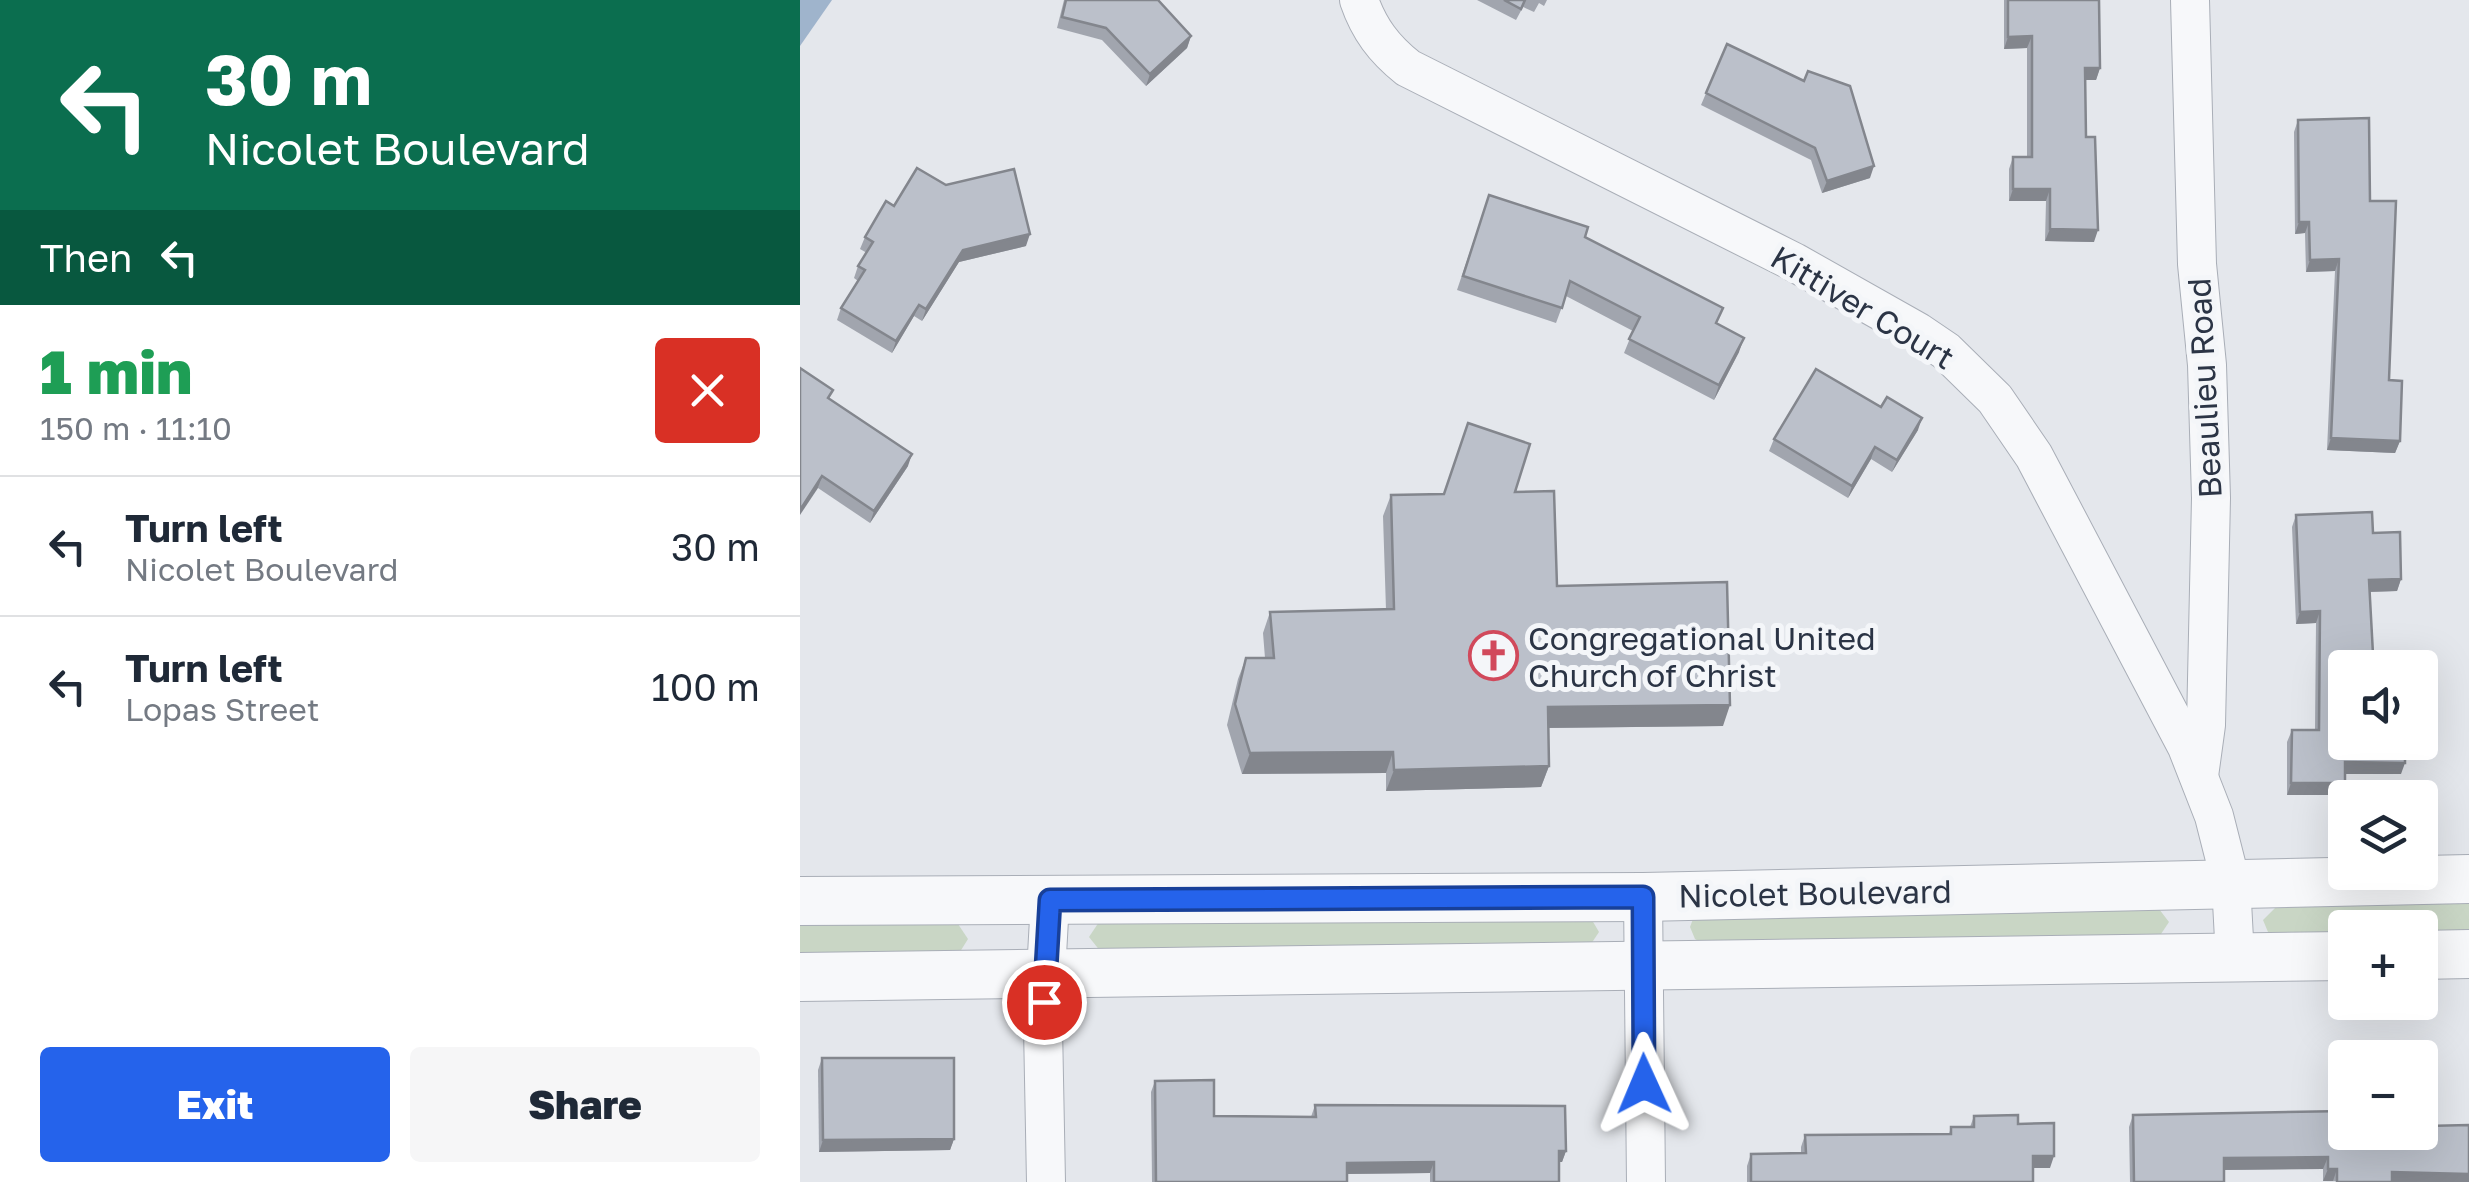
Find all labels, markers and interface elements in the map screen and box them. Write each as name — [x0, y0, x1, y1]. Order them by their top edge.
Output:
text: 30 m — [205, 36, 372, 120]
icon: left — [40, 40, 170, 170]
text: Nicolet Boulevard — [205, 121, 590, 175]
icon: left — [152, 230, 207, 285]
text: Then — [40, 235, 132, 280]
street label: Kittiver Court — [1764, 237, 1962, 377]
street label: Beaulieu Road — [2179, 277, 2229, 499]
text: 1 min — [40, 335, 192, 407]
button: close — [655, 338, 760, 443]
text: 150 m · 11:10 — [40, 409, 232, 447]
text: Turn left — [125, 505, 283, 550]
icon: left — [40, 519, 95, 574]
text: 30 m — [671, 524, 760, 569]
text: Nicolet Boulevard — [125, 550, 399, 588]
place label: Congregational United Church of Christ — [1528, 619, 1876, 694]
church icon: Congregational United Church of Christ — [1467, 630, 1519, 682]
text: Turn left — [125, 645, 283, 690]
map controls — [2328, 650, 2438, 1150]
button: sound — [2328, 650, 2438, 760]
icon: left — [40, 659, 95, 714]
text: 100 m — [651, 664, 760, 709]
text: Lopas Street — [125, 690, 320, 728]
button: layers — [2328, 780, 2438, 890]
street label: Nicolet Boulevard — [1678, 872, 1952, 914]
button: + — [2328, 910, 2438, 1020]
pin — [1002, 960, 1087, 1045]
icon: arrive — [1017, 975, 1072, 1030]
position arrow — [1592, 1032, 1696, 1136]
button: − — [2328, 1040, 2438, 1150]
button: Exit — [40, 1047, 390, 1162]
button: Share — [410, 1047, 760, 1162]

